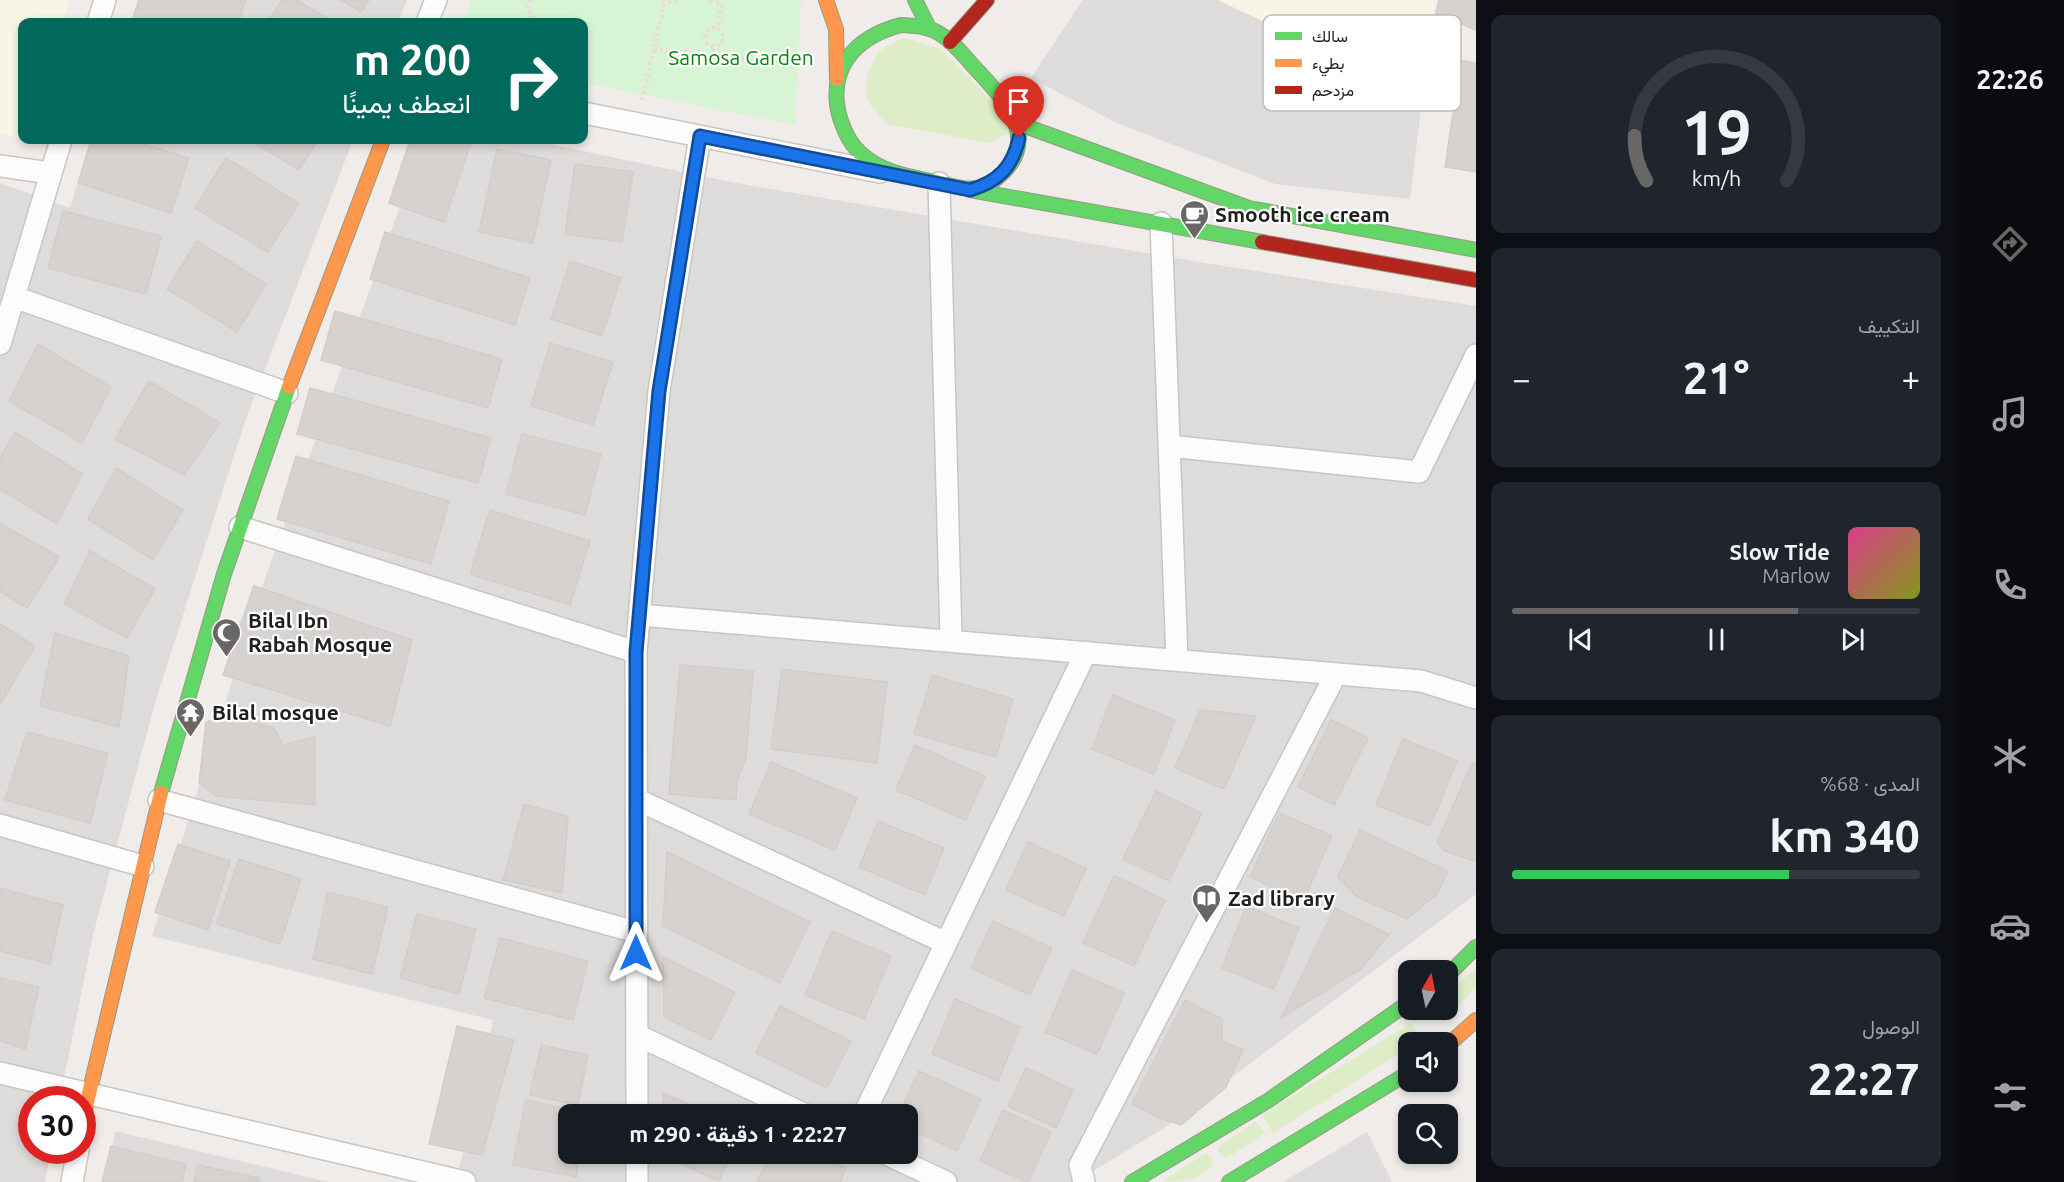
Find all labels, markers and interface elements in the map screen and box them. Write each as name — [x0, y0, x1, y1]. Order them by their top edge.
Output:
legend — [1263, 15, 1461, 111]
text: سالك — [1312, 27, 1348, 45]
text: 200 m — [354, 36, 471, 83]
icon: right — [492, 42, 570, 120]
park label: Samosa Garden — [668, 45, 814, 69]
text: بطيء — [1312, 54, 1344, 77]
text: 22:26 — [1976, 64, 2044, 94]
pin — [993, 76, 1044, 138]
text: مزدحم — [1312, 81, 1354, 101]
icon: arrive — [1002, 85, 1035, 118]
text: انعطف يمينًا — [342, 88, 471, 118]
text: 19 — [1681, 97, 1751, 167]
text: km/h — [1691, 167, 1741, 191]
cafe icon: Smooth ice cream — [1178, 198, 1210, 240]
place label: Smooth ice cream — [1215, 202, 1390, 226]
icon: directions — [1989, 223, 2031, 265]
text: التكييف — [1858, 314, 1920, 337]
text: 21° — [1683, 352, 1749, 403]
text: − — [1512, 360, 1531, 397]
text: + — [1901, 360, 1920, 397]
icon: music — [1989, 393, 2031, 435]
text: Slow Tide — [1730, 539, 1830, 564]
text: Marlow — [1762, 564, 1830, 587]
icon: phone — [1989, 564, 2031, 606]
place label: Bilal Ibn Rabah Mosque — [248, 608, 392, 656]
mosque icon: Bilal Ibn Rabah Mosque — [211, 616, 243, 658]
icon: previous — [1564, 623, 1597, 656]
icon: pause — [1700, 623, 1733, 656]
icon: next — [1836, 623, 1869, 656]
temple icon: Bilal mosque — [175, 696, 207, 738]
place label: Bilal mosque — [212, 700, 339, 724]
icon: climate — [1989, 735, 2031, 777]
text: المدى · 68% — [1820, 772, 1920, 795]
text: 340 km — [1769, 810, 1920, 861]
library icon: Zad library — [1191, 882, 1223, 924]
place label: Zad library — [1228, 886, 1335, 910]
icon: car — [1989, 905, 2031, 947]
position arrow — [604, 921, 668, 985]
north arrow — [1398, 960, 1458, 1020]
map controls — [1398, 960, 1458, 1164]
text: الوصول — [1862, 1015, 1920, 1038]
button: sound — [1398, 1032, 1458, 1092]
text: 22:27 — [1807, 1053, 1920, 1104]
icon: filters — [1989, 1076, 2031, 1118]
speed limit sign: 30 — [18, 1086, 96, 1164]
button: search — [1398, 1104, 1458, 1164]
text: 22:27 · 1 دقيقة · 290 m — [629, 1121, 847, 1146]

